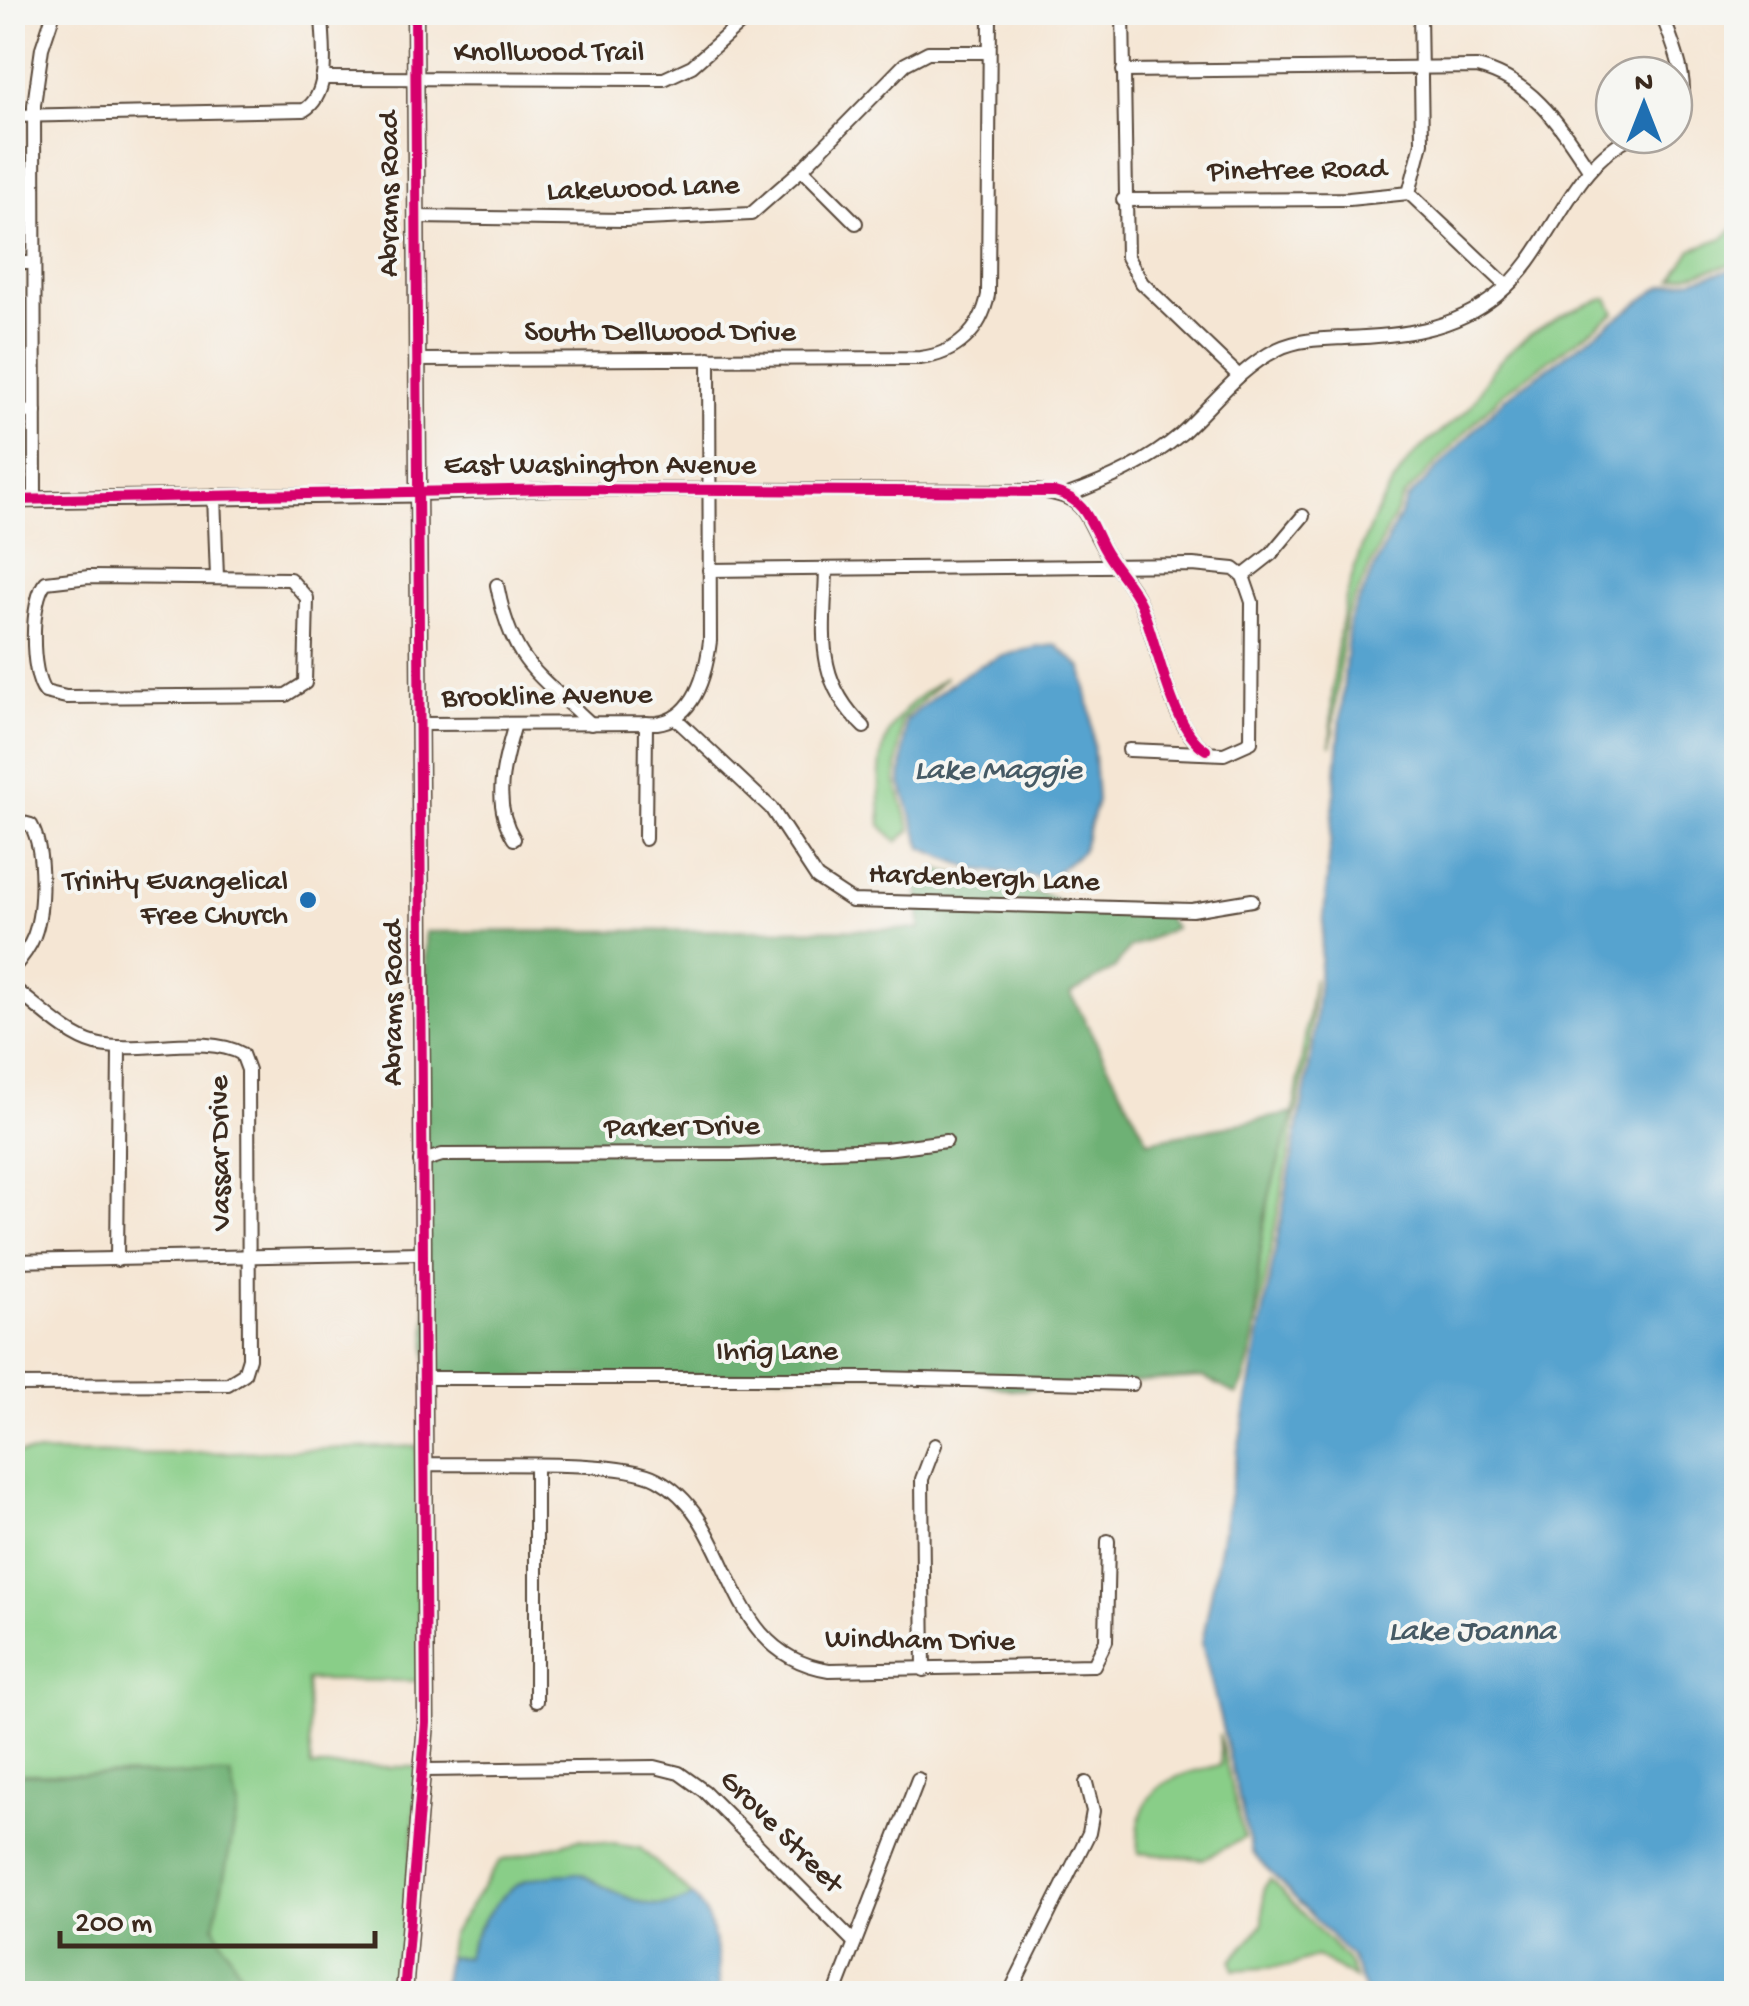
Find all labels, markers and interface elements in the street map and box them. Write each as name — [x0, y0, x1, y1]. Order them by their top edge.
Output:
street label: Knollwood Trail — [454, 37, 644, 72]
north arrow — [1594, 55, 1694, 155]
text: N — [1635, 68, 1653, 101]
street label: Abrams Road — [374, 109, 409, 277]
street label: Pinetree Road — [1206, 153, 1389, 191]
street label: Lakewood Lane — [546, 169, 741, 211]
street label: South Dellwood Drive — [524, 317, 796, 352]
street label: East Washington Avenue — [444, 450, 757, 485]
street label: Brookline Avenue — [440, 679, 653, 717]
water label: Lake Maggie — [914, 753, 1083, 791]
street label: Hardenbergh Lane — [868, 858, 1101, 902]
place label: Trinity Evangelical Free Church — [61, 866, 288, 935]
marker: Trinity Evangelical Free Church — [297, 889, 319, 911]
street label: Abrams Road — [378, 918, 413, 1086]
street label: Vassar Drive — [203, 1075, 241, 1232]
street label: Parker Drive — [603, 1110, 761, 1148]
street label: Ihrig Lane — [716, 1336, 839, 1371]
water label: Lake Joanna — [1388, 1614, 1558, 1652]
street label: Windham Drive — [825, 1623, 1016, 1661]
street label: Grove Street — [711, 1764, 851, 1904]
scale bar — [60, 1886, 375, 1948]
text: 200 m — [75, 1908, 152, 1943]

